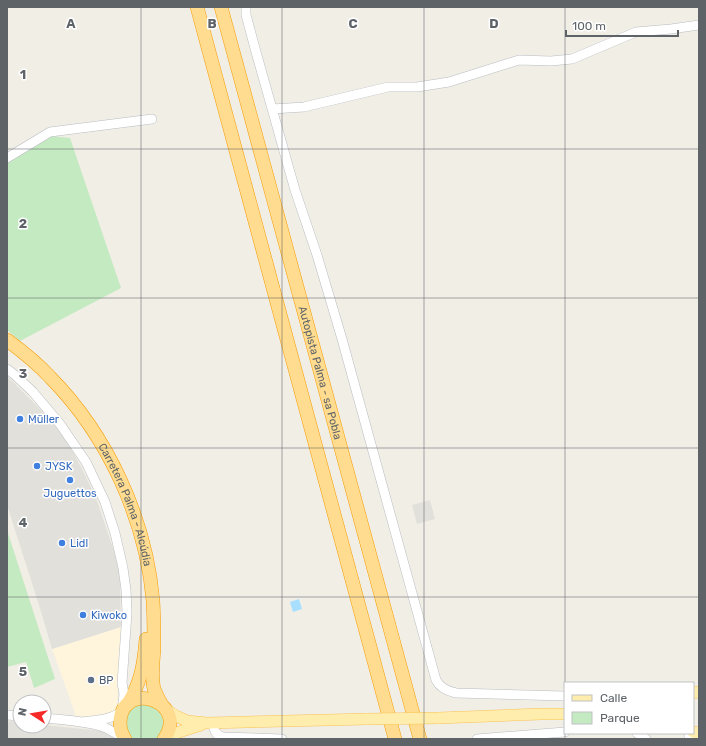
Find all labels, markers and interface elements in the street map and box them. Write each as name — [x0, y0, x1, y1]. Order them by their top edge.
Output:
scale bar — [566, 12, 678, 38]
text: A — [66, 16, 76, 31]
text: B — [207, 16, 217, 31]
text: C — [348, 16, 358, 31]
text: D — [489, 16, 499, 31]
text: 100 m — [572, 19, 606, 33]
text: 1 — [20, 67, 26, 82]
text: 2 — [19, 216, 27, 231]
street label: Autopista Palma - sa Pobla — [296, 304, 345, 441]
text: 3 — [19, 366, 28, 381]
place label: Müller — [28, 413, 60, 426]
marker: Müller — [15, 414, 25, 424]
street label: Carretera Palma - Alcúdia — [96, 441, 155, 567]
place label: JYSK — [45, 460, 73, 473]
marker: JYSK — [32, 461, 42, 471]
marker: Juguettos — [65, 475, 75, 485]
place label: Juguettos — [43, 487, 97, 500]
text: 4 — [19, 515, 28, 530]
place label: Lidl — [70, 537, 88, 550]
marker: Lidl — [57, 538, 67, 548]
place label: Kiwoko — [91, 609, 127, 622]
marker: Kiwoko — [78, 610, 88, 620]
text: 5 — [19, 664, 27, 679]
place label: BP — [99, 674, 113, 687]
marker: BP — [86, 675, 96, 685]
legend — [564, 682, 694, 734]
text: Calle — [600, 691, 627, 705]
north arrow — [12, 694, 52, 734]
text: N — [16, 707, 30, 717]
text: Parque — [600, 711, 640, 725]

